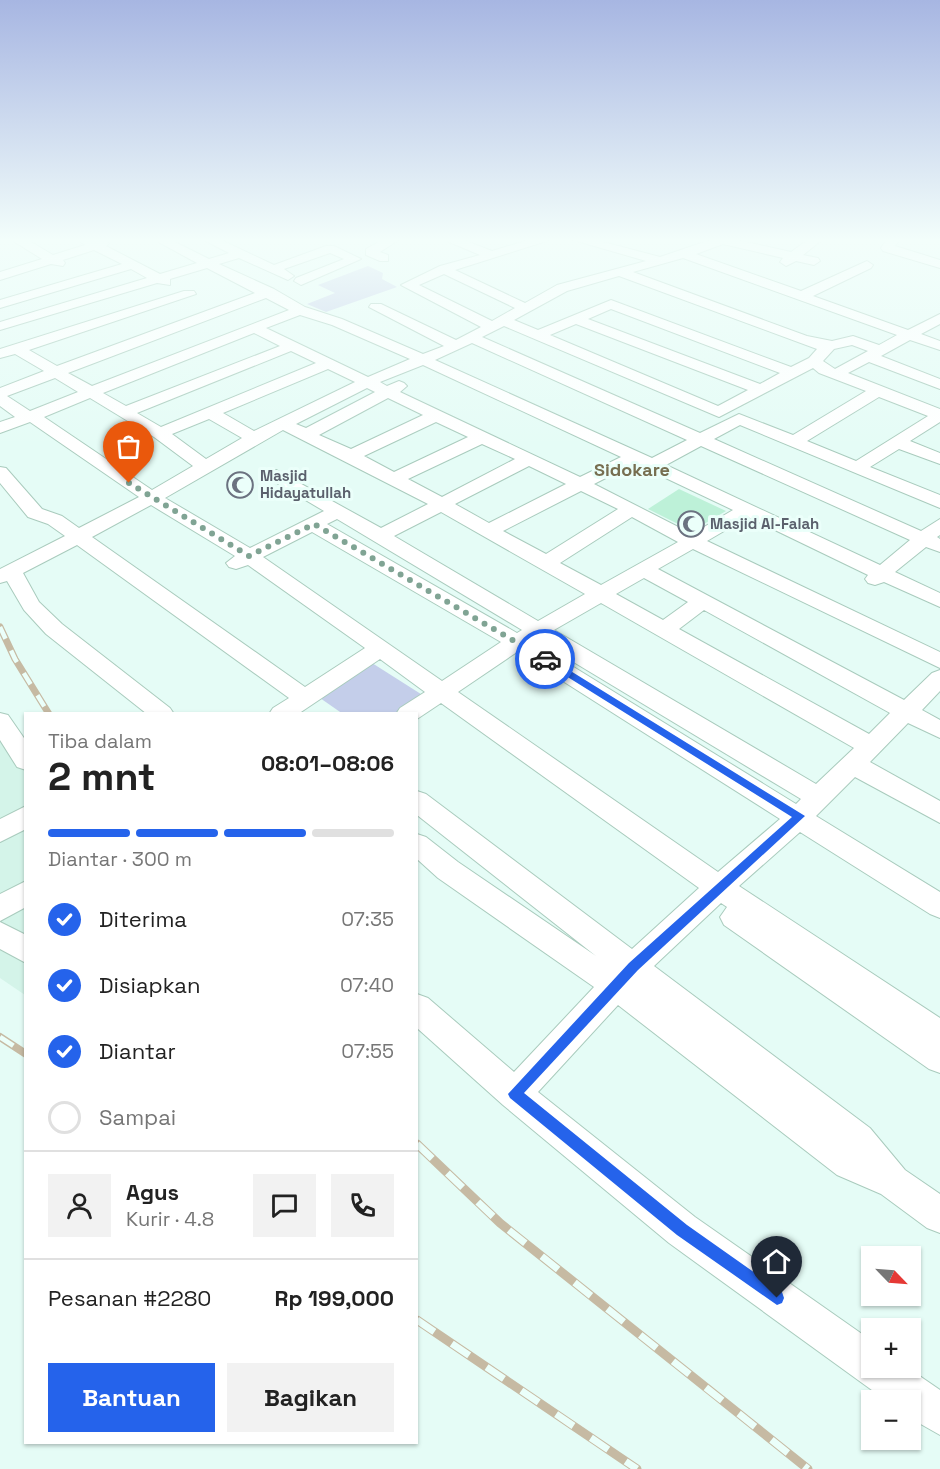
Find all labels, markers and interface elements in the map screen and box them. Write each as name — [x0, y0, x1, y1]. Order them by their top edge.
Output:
pin — [103, 421, 154, 483]
icon: bag — [112, 430, 145, 463]
district label: Sidokare — [594, 458, 670, 481]
place label: Masjid Hidayatullah — [260, 466, 351, 502]
mosque icon: Masjid Hidayatullah — [225, 470, 255, 500]
mosque icon: Masjid Al-Falah — [676, 509, 706, 539]
place label: Masjid Al-Falah — [710, 514, 819, 533]
courier — [515, 629, 575, 689]
icon: car — [529, 643, 562, 676]
text: Tiba dalam — [48, 728, 152, 754]
text: 08:01–08:06 — [261, 749, 394, 777]
text: 2 mnt — [48, 752, 156, 801]
text: Diantar · 300 m — [48, 846, 192, 872]
icon: check — [48, 903, 81, 936]
text: Diterima — [99, 905, 187, 933]
text: 07:35 — [341, 906, 394, 932]
icon: check — [48, 969, 81, 1002]
text: Disiapkan — [99, 971, 201, 999]
text: 07:40 — [340, 972, 394, 998]
icon: check — [48, 1035, 81, 1068]
text: Diantar — [99, 1037, 176, 1065]
text: 07:55 — [341, 1038, 394, 1064]
text: Sampai — [99, 1103, 176, 1131]
button: person — [48, 1174, 111, 1237]
button: chat — [253, 1174, 316, 1237]
button: phone — [331, 1174, 394, 1237]
text: Agus — [126, 1178, 179, 1206]
text: Kurir · 4.8 — [126, 1206, 214, 1232]
pin — [751, 1236, 802, 1298]
icon: home — [760, 1245, 793, 1278]
north arrow — [861, 1246, 921, 1306]
map controls — [861, 1246, 921, 1450]
text: Pesanan #2280 — [48, 1284, 211, 1312]
text: Rp 199,000 — [275, 1284, 394, 1312]
button: + — [861, 1318, 921, 1378]
button: Bantuan — [48, 1363, 215, 1432]
button: Bagikan — [227, 1363, 394, 1432]
button: − — [861, 1390, 921, 1450]

